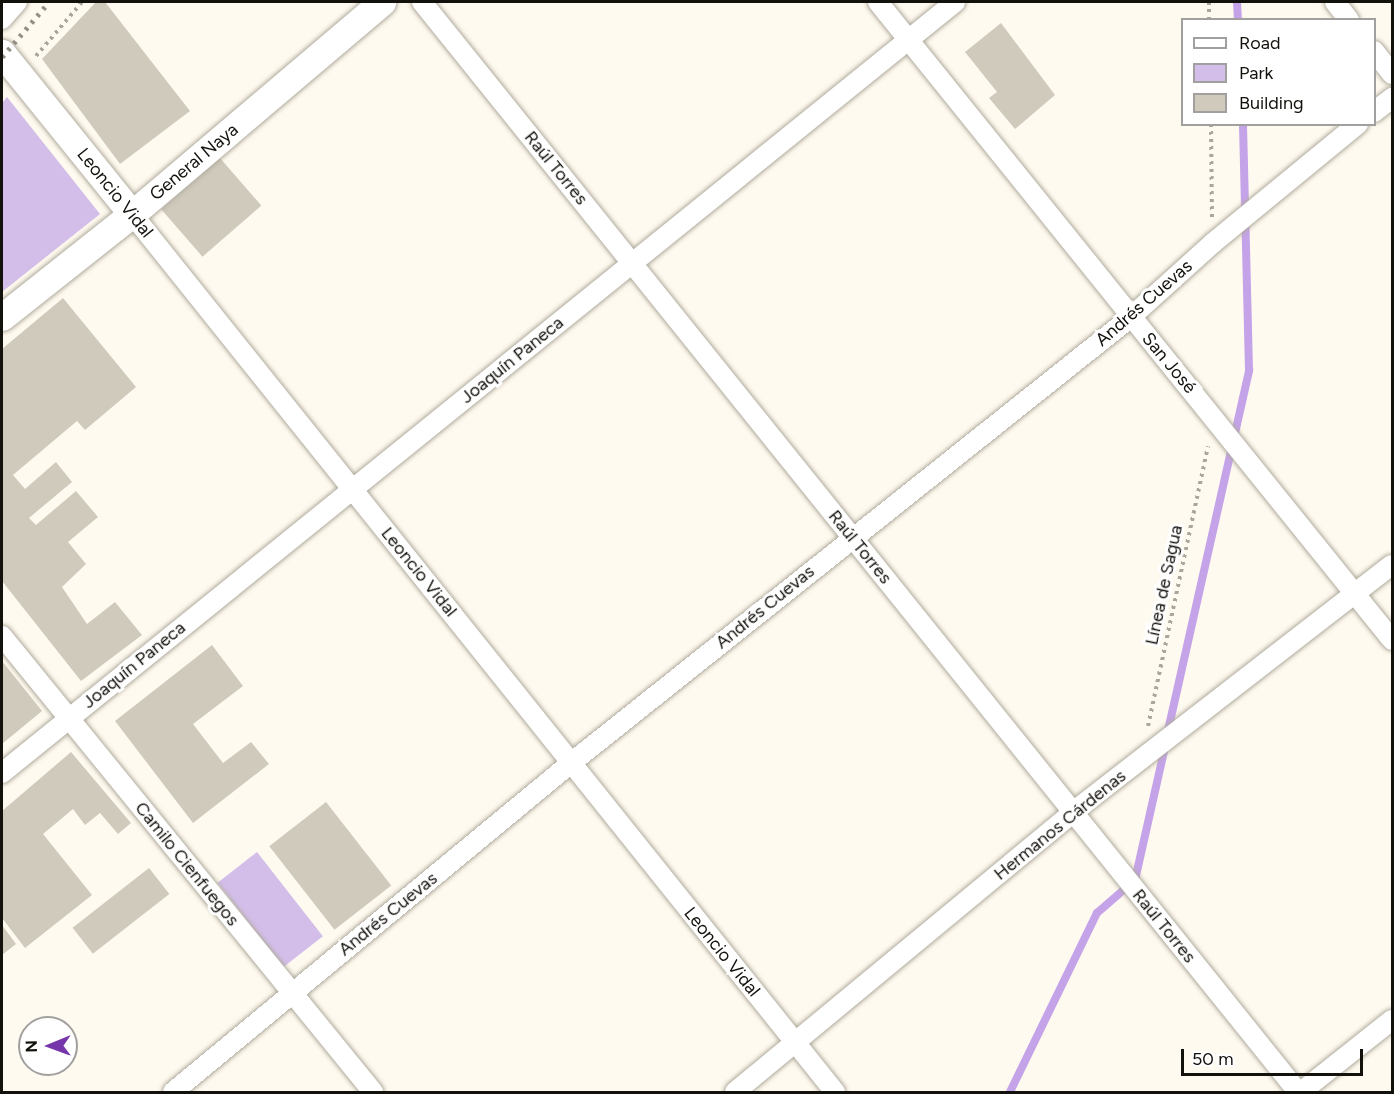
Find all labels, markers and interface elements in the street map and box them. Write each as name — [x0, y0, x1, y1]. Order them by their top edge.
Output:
legend — [1181, 18, 1376, 126]
text: Road — [1239, 32, 1280, 54]
text: Park — [1239, 62, 1273, 84]
text: Building — [1239, 92, 1304, 114]
street label: General Naya — [146, 119, 242, 205]
street label: Raúl Torres — [520, 127, 592, 209]
street label: Leoncio Vidal — [72, 144, 158, 242]
street label: Andrés Cuevas — [1091, 255, 1197, 351]
street label: Joaquín Paneca — [456, 312, 568, 408]
street label: San José — [1137, 328, 1201, 398]
street label: Raúl Torres — [824, 506, 896, 588]
street label: Leoncio Vidal — [376, 523, 462, 621]
street label: Línea de Sagua — [1141, 523, 1187, 647]
street label: Andrés Cuevas — [711, 561, 819, 653]
street label: Joaquín Paneca — [78, 617, 190, 713]
street label: Hermanos Cárdenas — [990, 765, 1130, 885]
street label: Camilo Cienfuegos — [130, 798, 244, 930]
street label: Andrés Cuevas — [334, 868, 442, 960]
street label: Raúl Torres — [1128, 885, 1200, 967]
street label: Leoncio Vidal — [679, 903, 765, 1001]
north arrow — [18, 1016, 78, 1076]
scale bar — [1184, 1037, 1366, 1075]
text: N — [22, 1040, 41, 1053]
text: 50 m — [1192, 1048, 1234, 1070]

